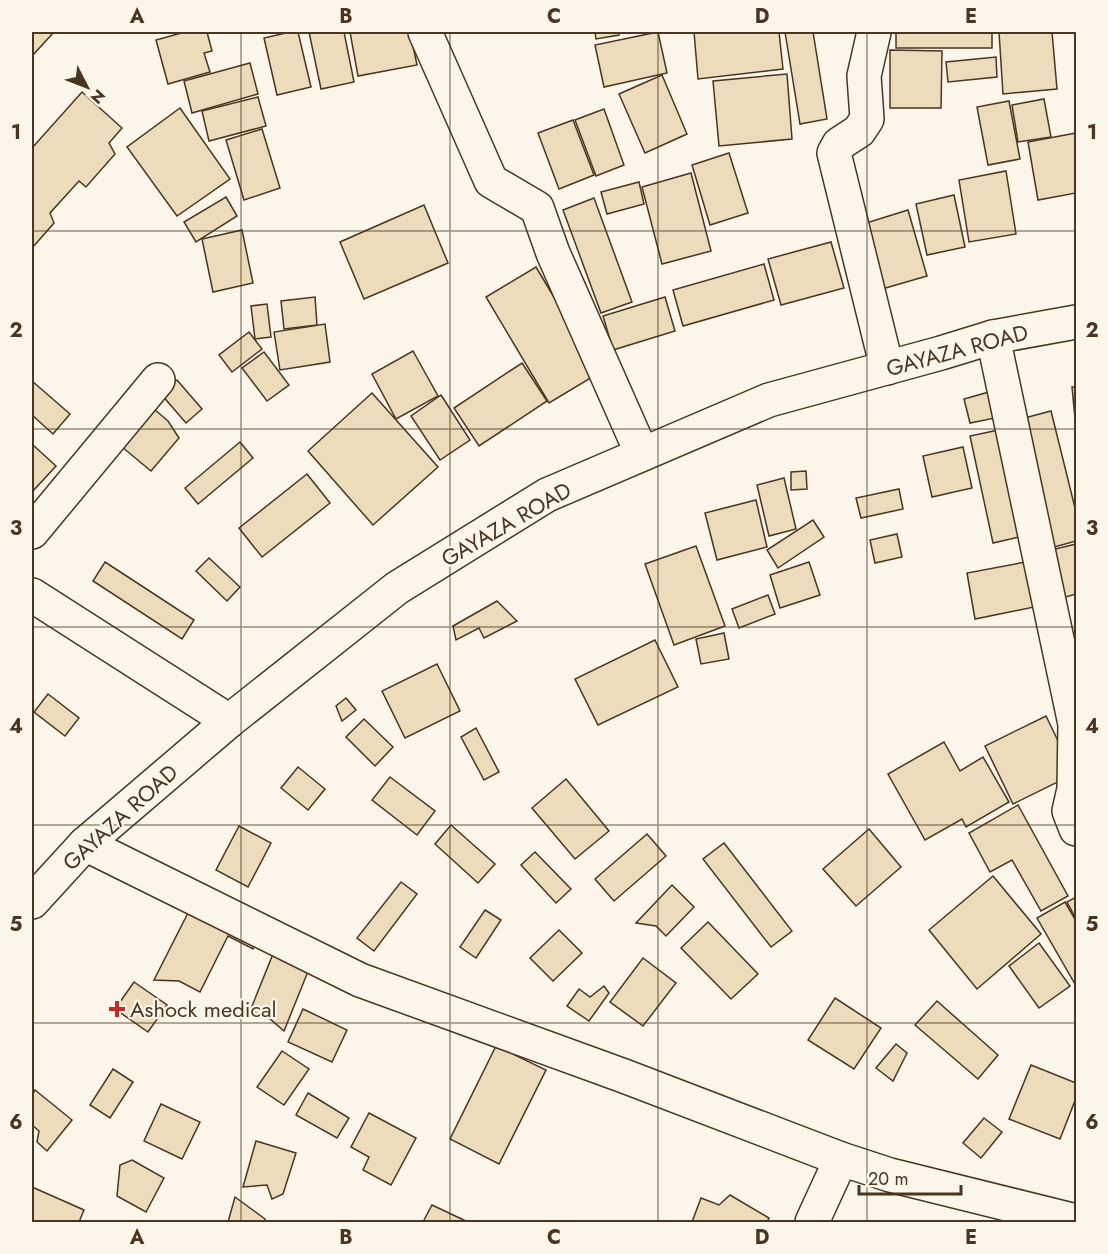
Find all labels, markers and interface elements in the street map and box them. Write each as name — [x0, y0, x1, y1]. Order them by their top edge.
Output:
text: A — [129, 2, 145, 31]
text: B — [339, 2, 353, 31]
text: C — [547, 2, 561, 31]
text: D — [755, 2, 769, 31]
text: E — [965, 2, 977, 31]
north arrow — [57, 57, 117, 117]
text: N — [85, 84, 111, 109]
text: 1 — [11, 118, 21, 147]
text: 1 — [1087, 118, 1097, 147]
text: 2 — [9, 316, 23, 345]
street label: GAYAZA ROAD — [883, 316, 1032, 384]
text: 2 — [1085, 316, 1099, 345]
street label: GAYAZA ROAD — [435, 474, 577, 574]
text: 3 — [10, 514, 22, 543]
text: 3 — [1086, 514, 1098, 543]
text: 4 — [9, 712, 23, 741]
text: 4 — [1085, 712, 1099, 741]
street label: GAYAZA ROAD — [55, 756, 185, 878]
text: 5 — [10, 910, 23, 939]
text: 5 — [1086, 910, 1099, 939]
place label: Ashock medical — [130, 993, 277, 1025]
marker: Ashock medical — [108, 1000, 126, 1018]
text: 6 — [9, 1108, 23, 1137]
text: 6 — [1085, 1108, 1099, 1137]
scale bar — [859, 1158, 961, 1196]
text: 20 m — [868, 1166, 908, 1192]
text: A — [129, 1223, 145, 1252]
text: B — [339, 1223, 353, 1252]
text: C — [547, 1223, 561, 1252]
text: D — [755, 1223, 769, 1252]
text: E — [965, 1223, 977, 1252]

